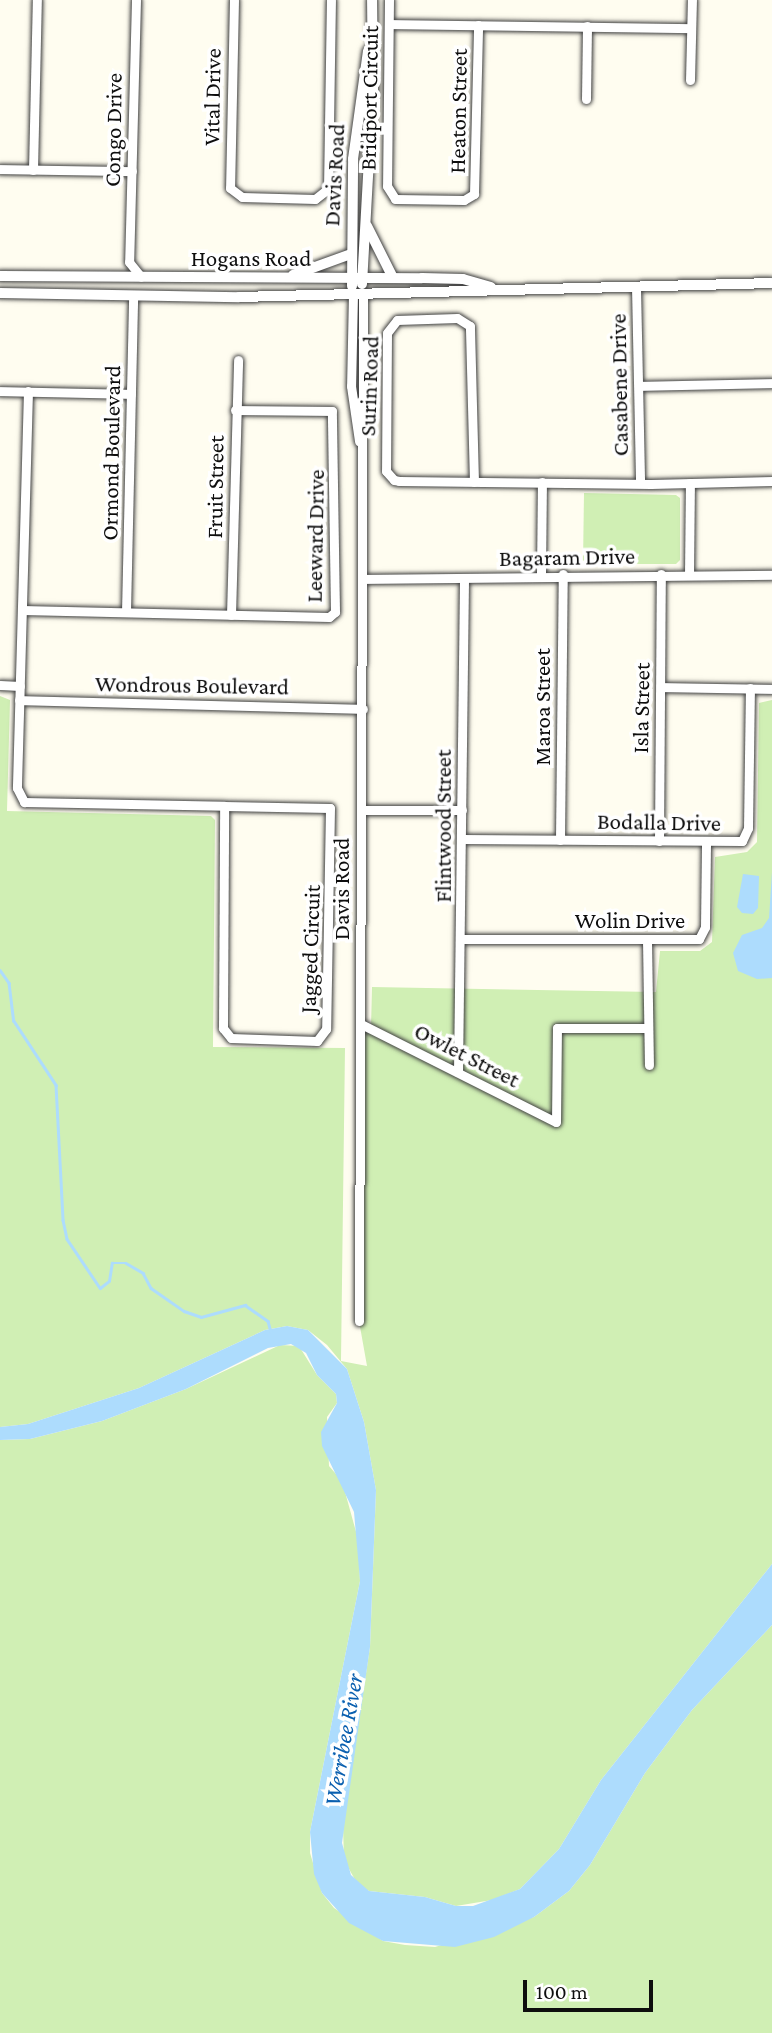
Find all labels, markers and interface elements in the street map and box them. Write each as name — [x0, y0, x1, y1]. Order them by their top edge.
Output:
street label: Bridport Circuit — [354, 25, 384, 171]
street label: Vital Drive — [197, 48, 227, 146]
street label: Heaton Street — [443, 48, 473, 174]
street label: Congo Drive — [98, 73, 128, 187]
street label: Davis Road — [318, 123, 350, 227]
street label: Hogans Road — [191, 244, 311, 272]
street label: Casabene Drive — [604, 314, 634, 456]
street label: Surin Road — [353, 335, 385, 437]
street label: Ormond Boulevard — [96, 365, 126, 541]
street label: Fruit Street — [200, 435, 230, 539]
street label: Leeward Drive — [300, 469, 330, 603]
street label: Bagaram Drive — [499, 542, 635, 572]
street label: Maroa Street — [528, 648, 556, 766]
street label: Isla Street — [626, 662, 656, 754]
street label: Wondrous Boulevard — [95, 670, 289, 700]
street label: Flintwood Street — [429, 749, 457, 903]
street label: Bodalla Drive — [597, 807, 721, 837]
street label: Davis Road — [327, 838, 355, 940]
street label: Jagged Circuit — [294, 884, 326, 1014]
street label: Wolin Drive — [575, 906, 685, 934]
street label: Owlet Street — [410, 1017, 524, 1093]
water label: Werribee River — [317, 1672, 369, 1808]
scale bar — [527, 1966, 656, 2010]
text: 100 m — [536, 1980, 588, 2004]

